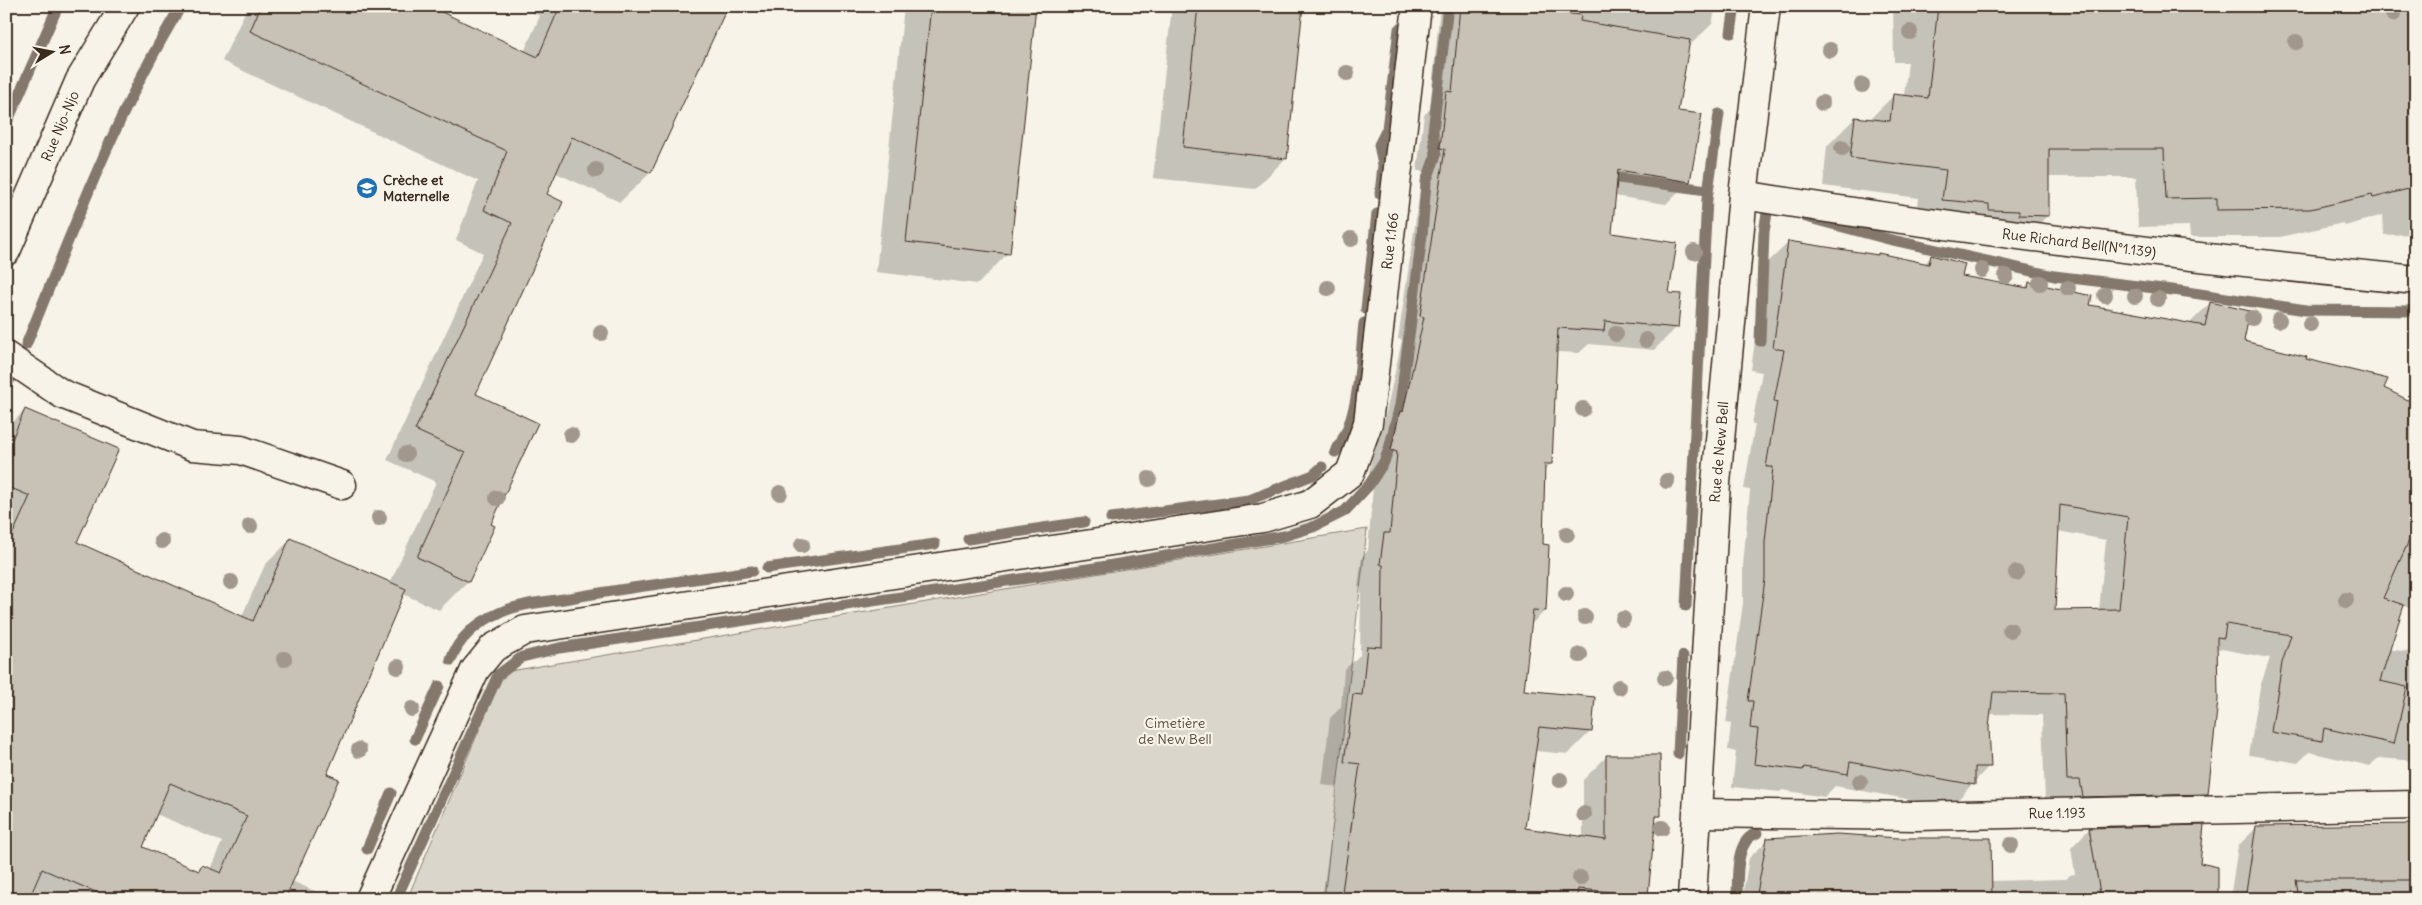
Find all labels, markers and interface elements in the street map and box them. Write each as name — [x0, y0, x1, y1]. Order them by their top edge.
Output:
north arrow — [28, 28, 78, 78]
text: N — [55, 43, 75, 56]
street label: Rue Njo-Njo — [37, 88, 83, 164]
place label: Crèche et Maternelle — [383, 171, 450, 205]
school or university icon: Crèche et Maternelle — [355, 176, 379, 200]
street label: Rue 1.166 — [1378, 211, 1402, 271]
street label: Rue Richard Bell(N°1.139) — [2001, 225, 2157, 261]
street label: Rue de New Bell — [1706, 401, 1732, 503]
park label: Cimetière de New Bell — [1138, 714, 1212, 748]
street label: Rue 1.193 — [2028, 804, 2086, 822]

